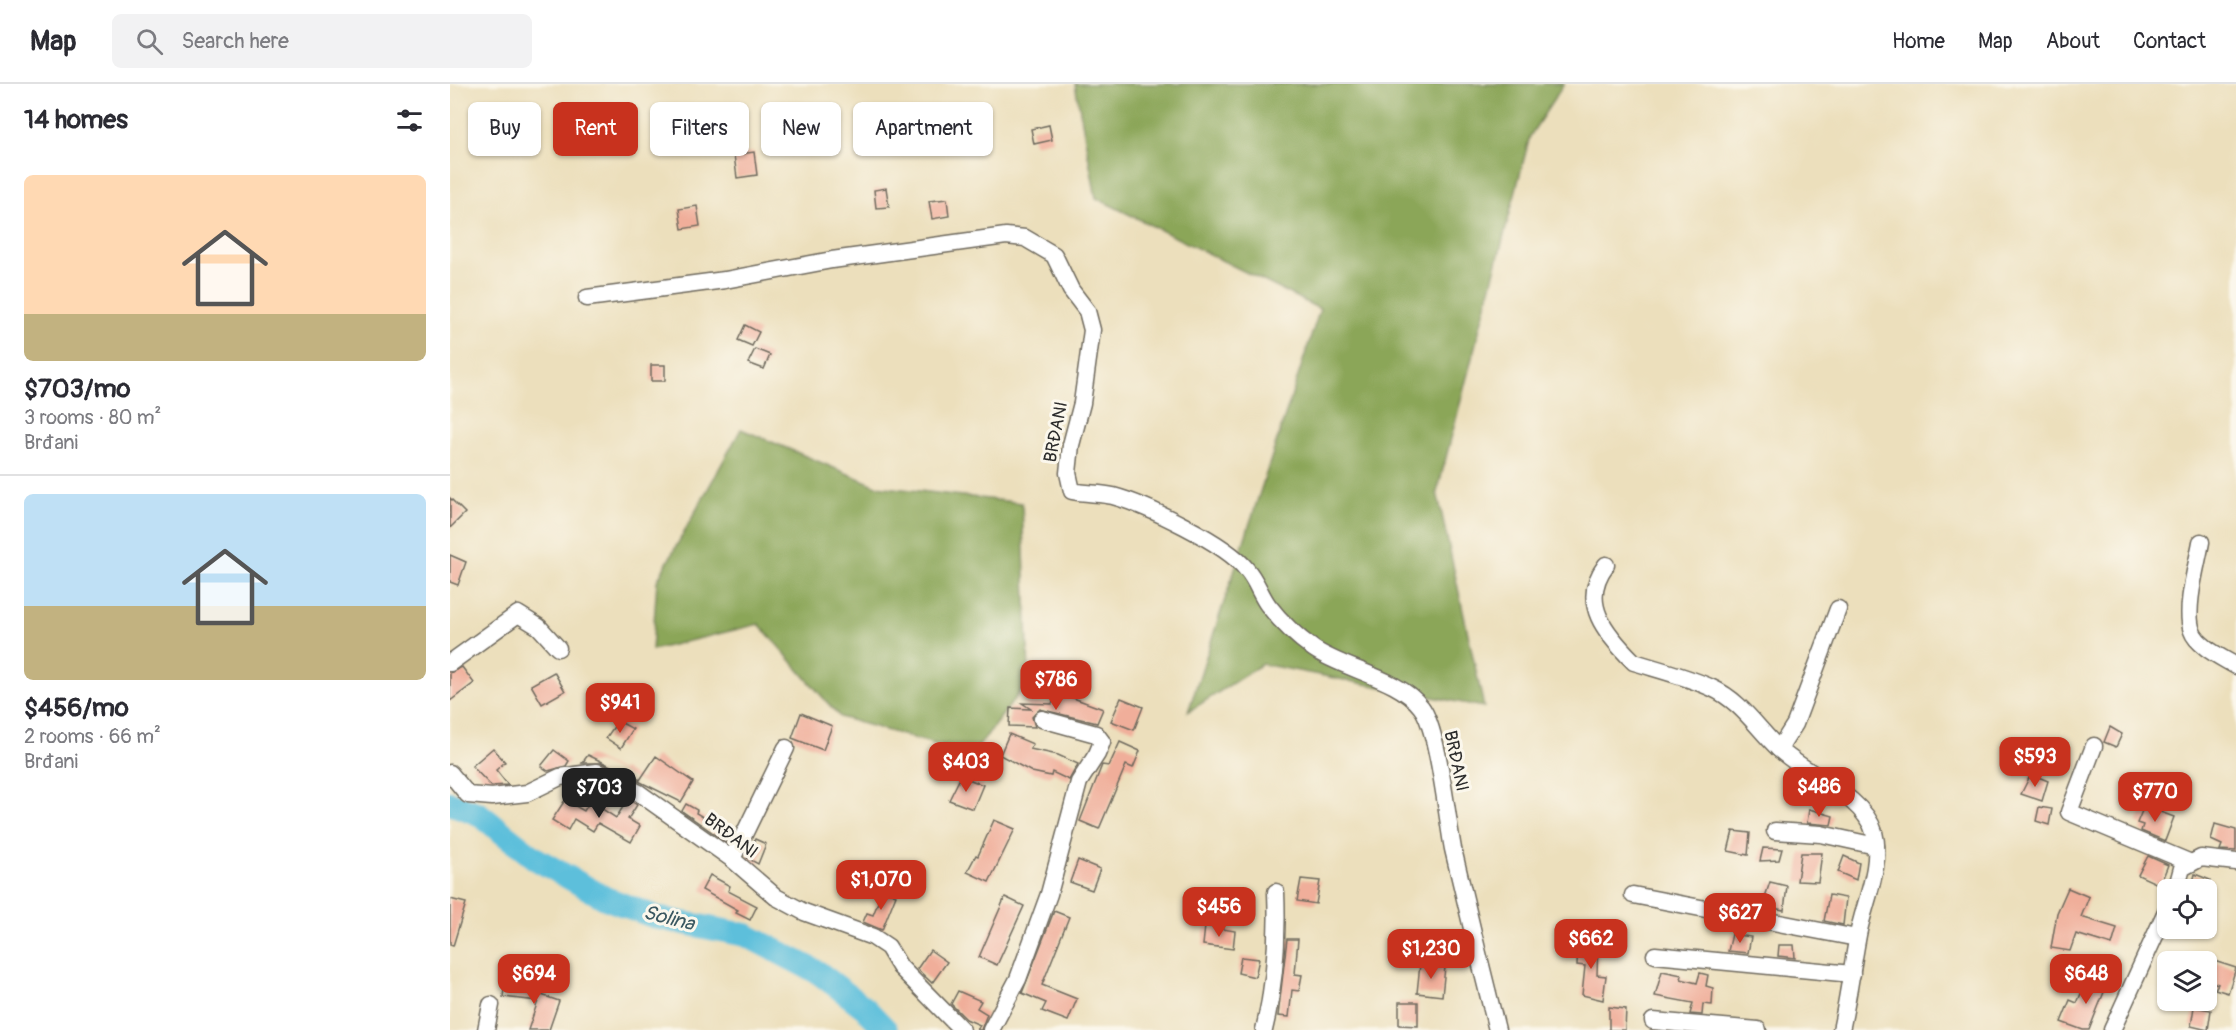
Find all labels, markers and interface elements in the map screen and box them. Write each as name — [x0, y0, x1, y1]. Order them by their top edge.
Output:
search box — [112, 14, 532, 68]
text: Map — [30, 24, 76, 59]
icon: search — [133, 25, 166, 58]
text: Search here — [181, 27, 289, 55]
text: Home — [1892, 28, 1945, 55]
text: Map — [1978, 28, 2013, 55]
text: About — [2046, 28, 2100, 55]
text: Contact — [2133, 28, 2206, 55]
chip: Buy — [468, 102, 541, 156]
chip: Rent — [553, 102, 638, 156]
chip: Filters — [650, 102, 749, 156]
chip: New — [761, 102, 841, 156]
chip: Apartment — [853, 102, 993, 156]
text: 14 homes — [24, 104, 128, 136]
icon: filters — [393, 104, 426, 137]
icon: home — [171, 214, 279, 322]
text: $703/mo — [24, 373, 131, 405]
street label: BRĐANI — [1039, 400, 1073, 464]
text: 3 rooms · 80 m² — [24, 405, 161, 430]
text: Brđani — [24, 430, 78, 455]
icon: home — [171, 533, 279, 641]
pin: $786 — [1020, 660, 1092, 711]
text: $786 — [1034, 667, 1078, 692]
pin: $941 — [584, 683, 656, 734]
text: $941 — [600, 690, 640, 715]
text: $456/mo — [24, 692, 129, 724]
text: 2 rooms · 66 m² — [24, 724, 161, 749]
street label: BRĐANI — [1438, 728, 1474, 794]
pin: $593 — [1999, 737, 2071, 788]
pin: $403 — [930, 742, 1002, 793]
text: $593 — [2013, 744, 2057, 769]
text: Brđani — [24, 749, 78, 774]
text: $403 — [942, 749, 990, 774]
pin: $486 — [1783, 767, 1855, 818]
pin: $703 — [563, 768, 635, 819]
pin: $770 — [2119, 772, 2191, 823]
text: $486 — [1797, 774, 1841, 799]
text: $703 — [576, 775, 622, 800]
text: $770 — [2132, 779, 2178, 804]
street label: BRĐANI — [699, 808, 763, 864]
pin: $1,070 — [832, 860, 930, 911]
text: $1,070 — [850, 867, 912, 892]
map controls — [2157, 879, 2217, 1011]
button: locate — [2157, 879, 2217, 939]
pin: $456 — [1183, 887, 1255, 938]
pin: $627 — [1704, 893, 1776, 944]
text: $456 — [1197, 894, 1241, 919]
water label: Solina — [641, 900, 698, 937]
text: $627 — [1718, 900, 1762, 925]
pin: $662 — [1555, 919, 1627, 970]
text: $662 — [1568, 926, 1614, 951]
pin: $1,230 — [1382, 929, 1480, 980]
text: $1,230 — [1401, 936, 1461, 961]
button: layers — [2157, 951, 2217, 1011]
pin: $694 — [498, 954, 570, 1005]
pin: $648 — [2050, 954, 2122, 1005]
text: $694 — [512, 961, 556, 986]
text: $648 — [2064, 961, 2108, 986]

